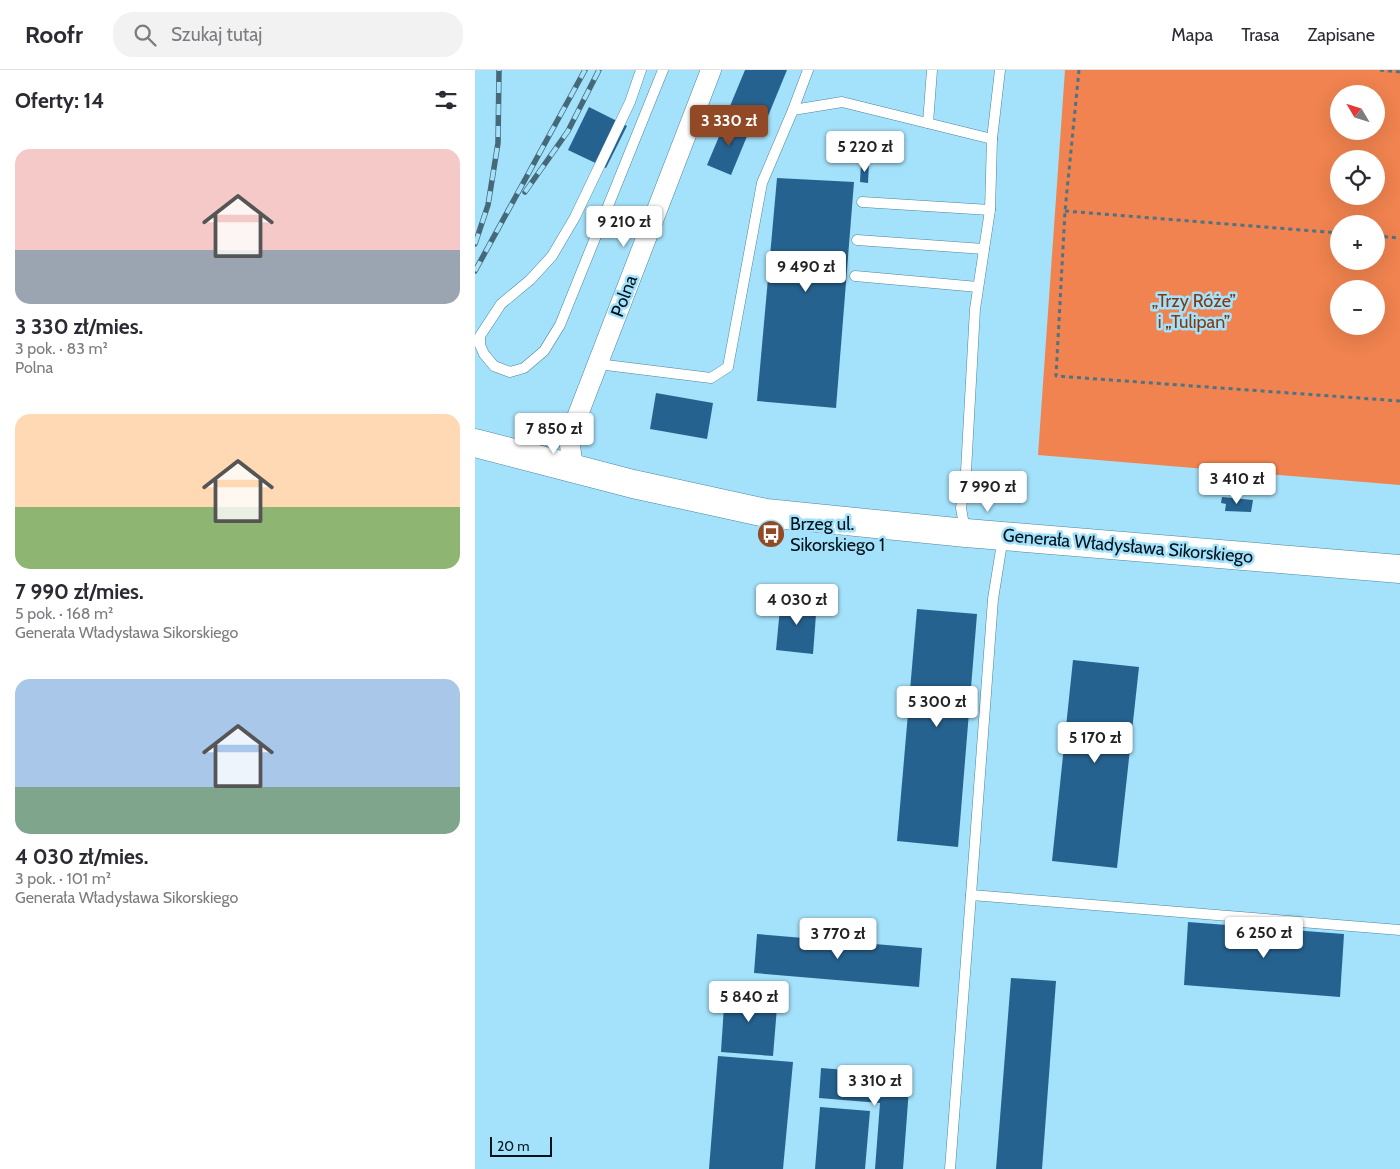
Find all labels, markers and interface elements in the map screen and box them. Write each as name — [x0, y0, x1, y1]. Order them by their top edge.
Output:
search box — [113, 12, 463, 57]
text: Roofr — [25, 20, 83, 49]
icon: search — [131, 21, 159, 49]
text: Szukaj tutaj — [171, 23, 262, 46]
text: Mapa — [1171, 24, 1213, 46]
text: Trasa — [1241, 24, 1279, 46]
text: Zapisane — [1307, 24, 1375, 46]
north arrow — [1330, 85, 1385, 140]
map controls — [1330, 85, 1385, 335]
icon: filters — [432, 86, 460, 114]
text: Oferty: 14 — [15, 88, 104, 113]
pin: 3 330 zł — [677, 104, 781, 147]
text: 3 330 zł — [701, 111, 757, 130]
pin: 5 220 zł — [813, 131, 917, 173]
text: 5 220 zł — [837, 137, 893, 156]
button: locate — [1330, 150, 1385, 205]
icon: home — [193, 181, 283, 271]
pin: 9 210 zł — [572, 206, 676, 248]
text: 9 210 zł — [597, 212, 651, 231]
button: + — [1330, 215, 1385, 270]
pin: 9 490 zł — [754, 250, 858, 293]
text: 9 490 zł — [777, 257, 835, 276]
street label: Polna — [606, 272, 642, 320]
button: − — [1330, 280, 1385, 335]
park label: „Trzy Róże” i „Tulipan” — [1152, 290, 1236, 333]
text: 3 330 zł/mies. — [15, 314, 143, 339]
text: 3 pok. · 83 m² — [15, 339, 108, 358]
text: Polna — [15, 358, 53, 377]
pin: 7 850 zł — [502, 412, 606, 455]
text: 7 850 zł — [526, 419, 582, 438]
icon: home — [193, 446, 283, 536]
pin: 3 410 zł — [1185, 462, 1289, 505]
text: 3 410 zł — [1210, 469, 1264, 488]
pin: 7 990 zł — [936, 470, 1040, 513]
text: 7 990 zł — [960, 477, 1016, 496]
place label: Brzeg ul. Sikorskiego 1 — [790, 513, 885, 556]
bus stop icon: Brzeg ul. Sikorskiego 1 — [756, 519, 786, 549]
street label: Generała Władysława Sikorskiego — [1002, 524, 1254, 568]
text: 7 990 zł/mies. — [15, 579, 144, 604]
pin: 4 030 zł — [745, 584, 849, 626]
text: 4 030 zł — [767, 590, 827, 609]
text: 5 pok. · 168 m² — [15, 604, 113, 623]
text: Generała Władysława Sikorskiego — [15, 623, 238, 642]
pin: 5 300 zł — [885, 686, 989, 728]
text: 5 300 zł — [908, 692, 966, 711]
icon: home — [193, 711, 283, 801]
pin: 5 170 zł — [1043, 722, 1147, 764]
text: 5 170 zł — [1069, 728, 1121, 747]
text: 4 030 zł/mies. — [15, 844, 148, 869]
text: 3 pok. · 101 m² — [15, 869, 111, 888]
text: Generała Władysława Sikorskiego — [15, 888, 238, 907]
pin: 6 250 zł — [1212, 916, 1316, 959]
pin: 3 770 zł — [786, 918, 890, 960]
text: 6 250 zł — [1236, 923, 1292, 942]
text: 3 770 zł — [811, 924, 865, 943]
pin: 5 840 zł — [697, 980, 801, 1023]
text: 5 840 zł — [720, 987, 778, 1006]
pin: 3 310 zł — [823, 1064, 927, 1107]
text: 3 310 zł — [848, 1071, 902, 1090]
scale bar — [490, 1134, 553, 1157]
text: 20 m — [497, 1137, 530, 1155]

